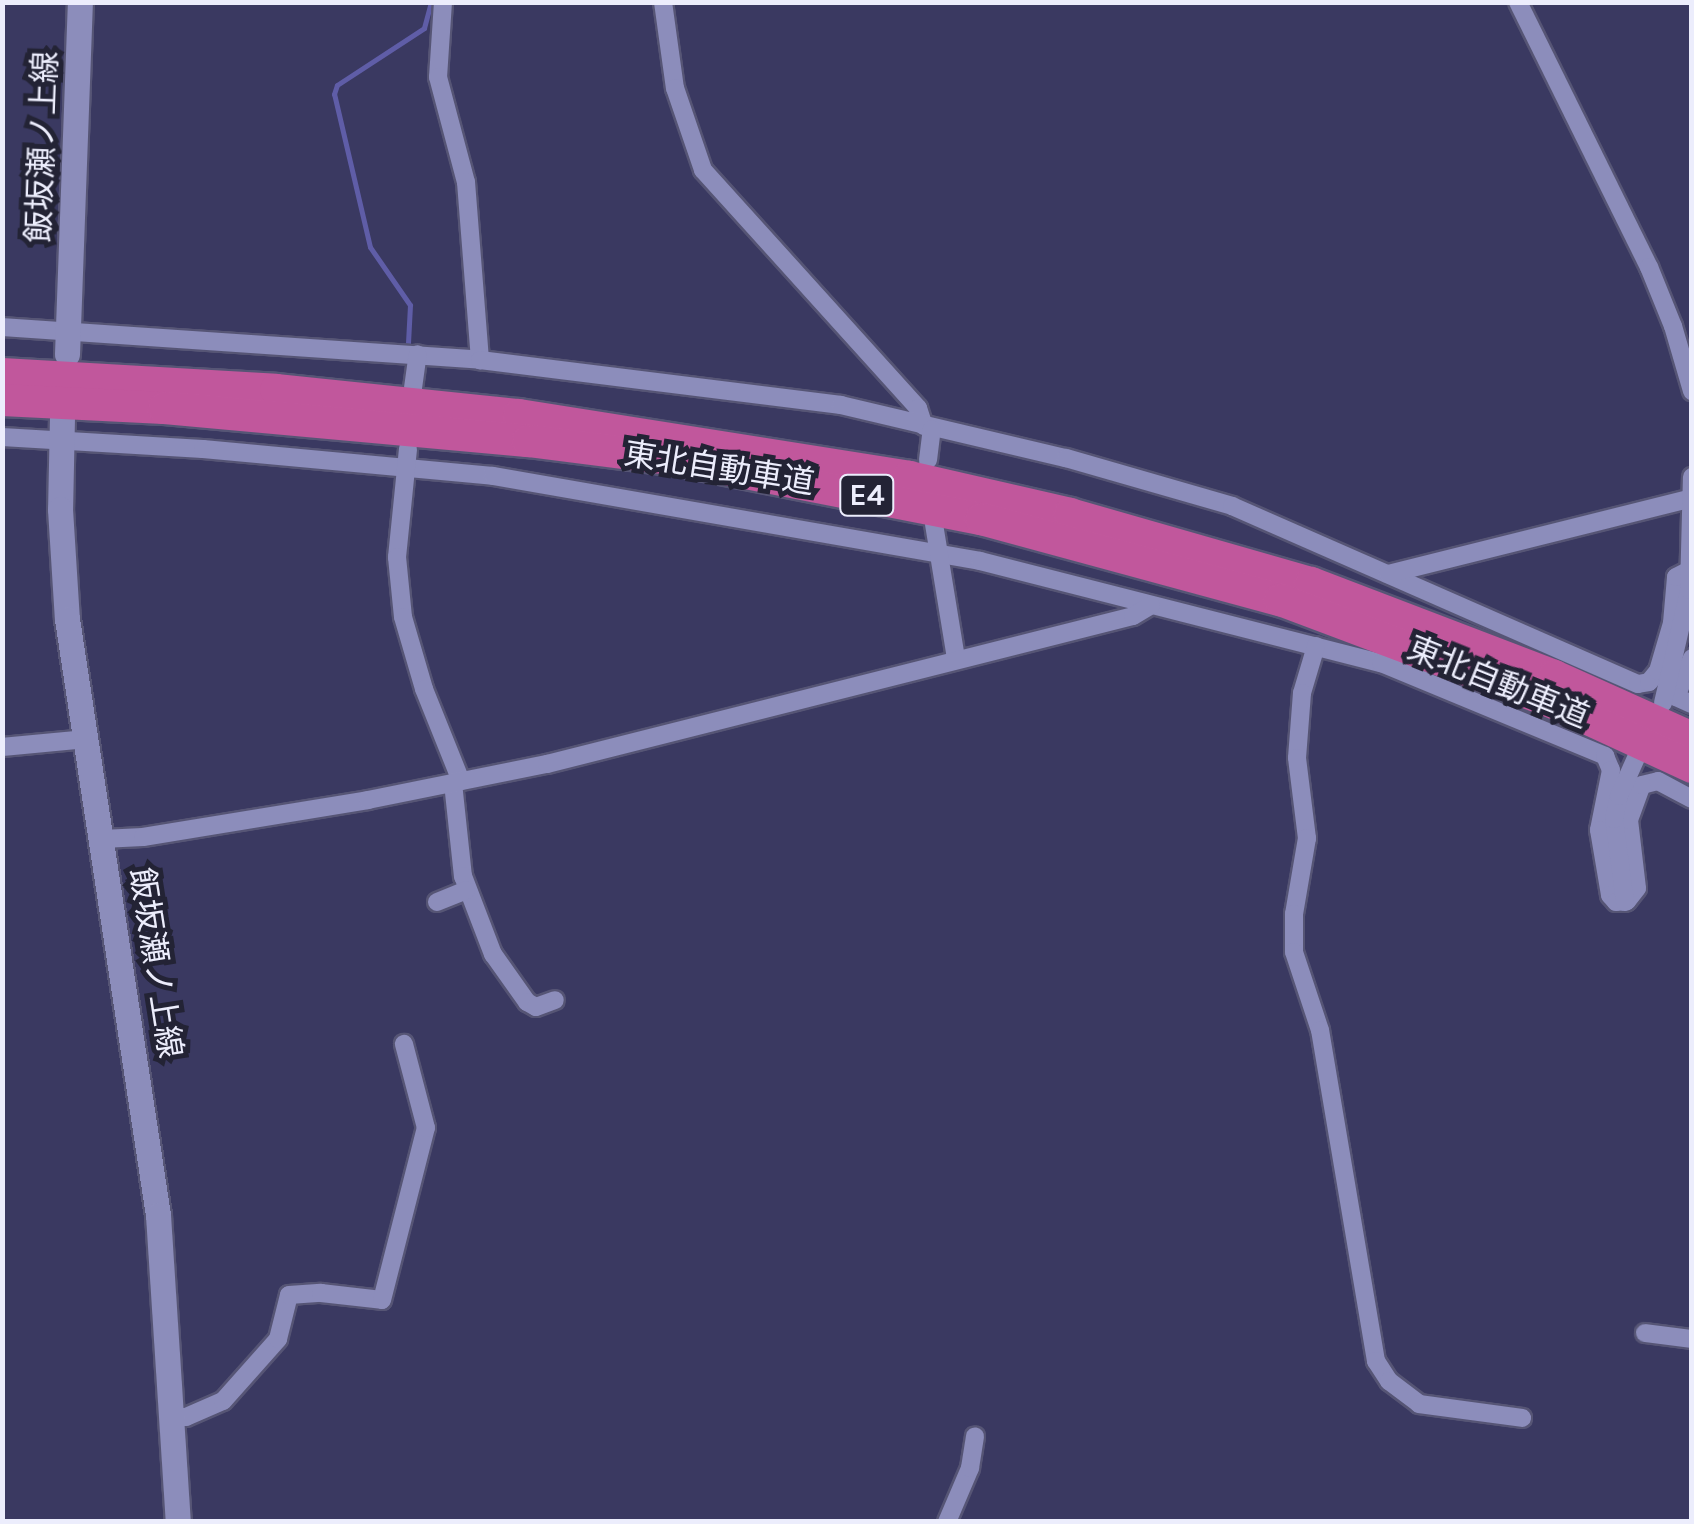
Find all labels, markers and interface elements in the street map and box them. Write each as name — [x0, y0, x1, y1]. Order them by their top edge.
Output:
street label: 飯坂瀬ノ上線 — [20, 50, 66, 244]
street label: 東北自動車道 — [621, 435, 817, 503]
road number: E4 — [837, 470, 897, 520]
street label: 東北自動車道 — [1402, 629, 1594, 737]
street label: 飯坂瀬ノ上線 — [121, 865, 189, 1061]

